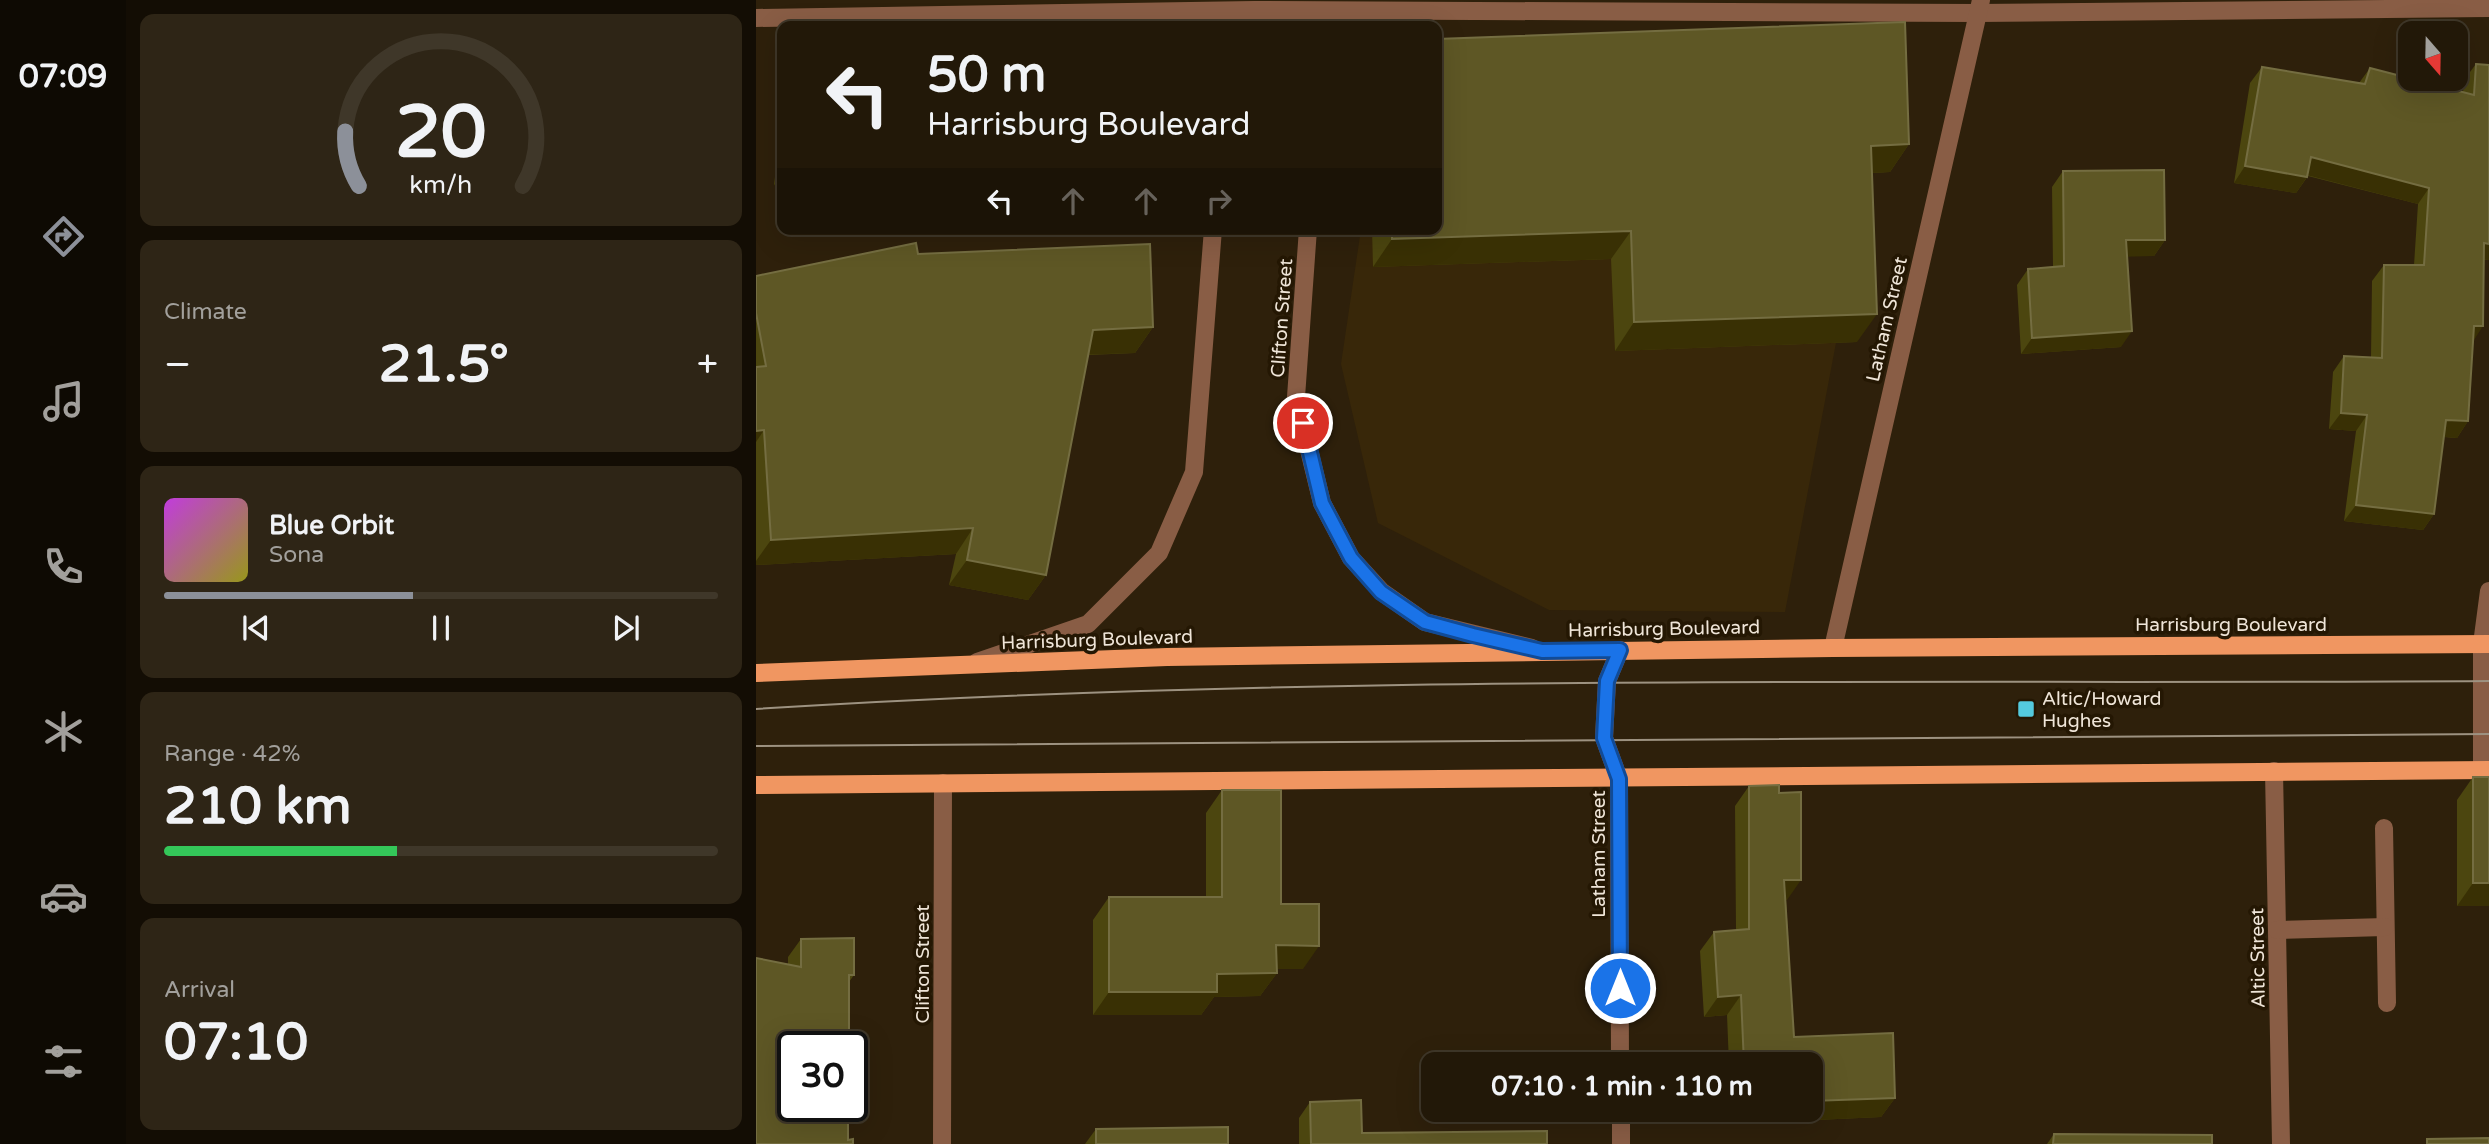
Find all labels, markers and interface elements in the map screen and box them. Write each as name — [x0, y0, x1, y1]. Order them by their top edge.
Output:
north arrow — [2398, 21, 2468, 91]
map controls — [2398, 21, 2468, 91]
text: 50 m — [927, 46, 1046, 105]
icon: left — [812, 49, 903, 140]
text: 07:09 — [19, 58, 107, 96]
text: 20 — [395, 89, 487, 177]
text: Harrisburg Boulevard — [927, 106, 1251, 144]
text: km/h — [410, 170, 472, 200]
icon: left — [981, 182, 1019, 220]
icon: ahead — [1054, 182, 1092, 220]
icon: ahead — [1127, 182, 1165, 220]
icon: right — [1200, 182, 1238, 220]
icon: directions — [39, 212, 88, 261]
street label: Latham Street — [1862, 255, 1912, 384]
street label: Clifton Street — [1267, 258, 1297, 378]
text: Climate — [164, 298, 247, 326]
text: 21.5° — [379, 333, 509, 396]
text: − — [164, 342, 191, 388]
text: + — [697, 342, 718, 388]
icon: music — [39, 377, 88, 426]
pin — [1273, 393, 1333, 453]
icon: arrive — [1284, 404, 1322, 442]
text: Blue Orbit — [269, 510, 394, 541]
text: Sona — [269, 541, 324, 569]
icon: phone — [39, 542, 88, 591]
icon: previous — [237, 609, 275, 647]
icon: pause — [422, 609, 460, 647]
icon: next — [607, 609, 645, 647]
street label: Harrisburg Boulevard — [2135, 614, 2327, 636]
street label: Harrisburg Boulevard — [1568, 616, 1760, 642]
street label: Harrisburg Boulevard — [1001, 626, 1193, 654]
place label: Altic/Howard Hughes — [2042, 688, 2161, 732]
marker: Altic/Howard Hughes — [2016, 699, 2036, 719]
icon: climate — [39, 707, 88, 756]
text: Range · 42% — [164, 740, 300, 768]
text: 210 km — [164, 775, 352, 838]
street label: Latham Street — [1588, 790, 1610, 918]
icon: car — [39, 872, 88, 921]
street label: Clifton Street — [912, 904, 934, 1024]
street label: Altic Street — [2246, 908, 2270, 1008]
position arrow — [1583, 951, 1657, 1025]
text: Arrival — [164, 976, 235, 1004]
text: 07:10 — [164, 1011, 308, 1074]
speed limit sign: 30 — [777, 1031, 868, 1122]
icon: filters — [39, 1037, 88, 1086]
text: 07:10 · 1 min · 110 m — [1491, 1071, 1753, 1102]

